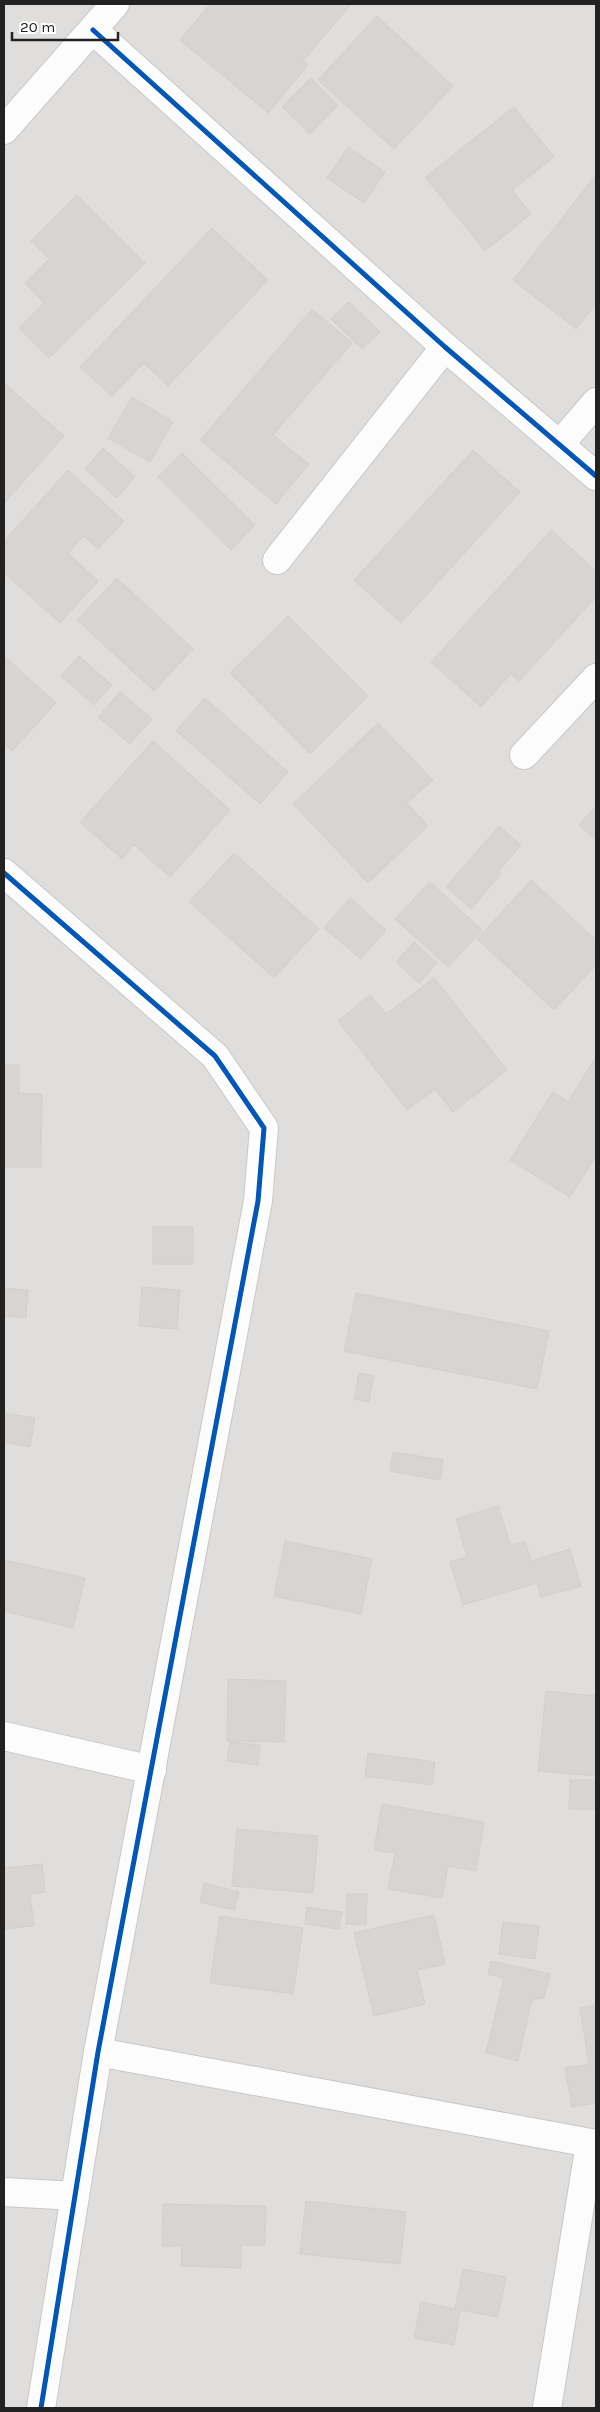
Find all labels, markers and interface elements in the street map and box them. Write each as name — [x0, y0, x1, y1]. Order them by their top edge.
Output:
scale bar — [12, 10, 119, 42]
text: 20 m — [20, 18, 55, 36]

